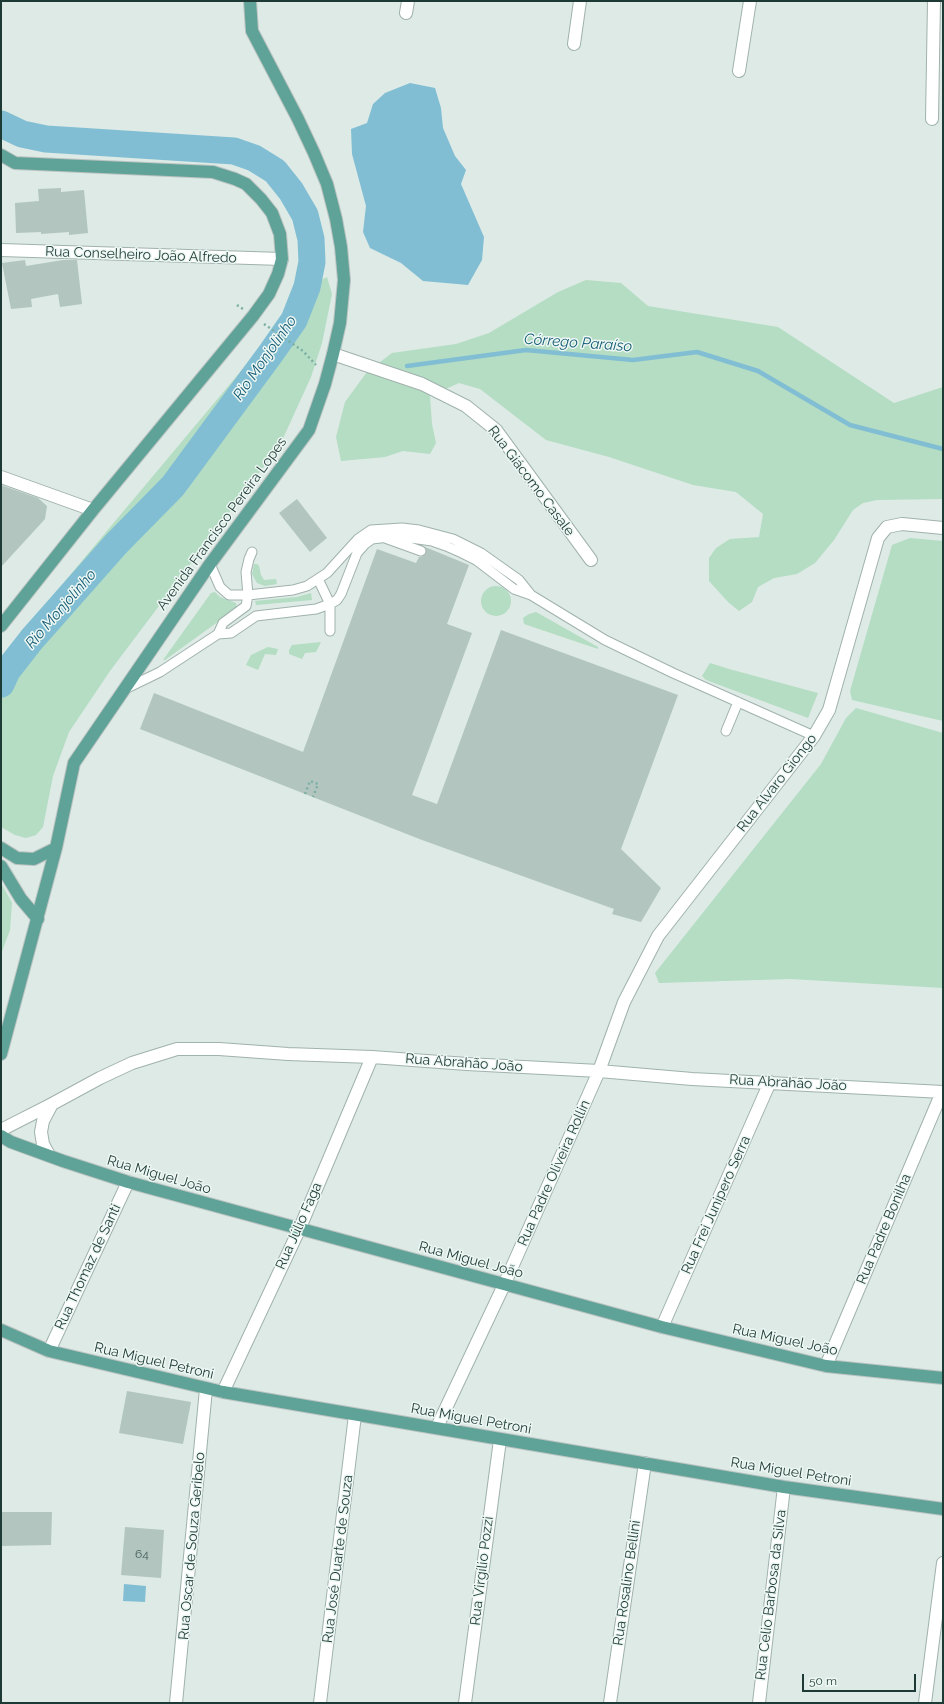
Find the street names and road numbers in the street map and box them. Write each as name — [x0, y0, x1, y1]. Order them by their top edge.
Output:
street label: Rua Conselheiro João Alfredo — [45, 243, 237, 267]
street label: Rua Giácomo Casale — [484, 423, 578, 539]
street label: Avenida Francisco Pereira Lopes — [154, 434, 290, 614]
street label: Rua Alvaro Giongo — [734, 731, 820, 835]
street label: Rua Abrahão João — [405, 1051, 523, 1075]
street label: Rua Abrahão João — [729, 1072, 847, 1094]
street label: Rua Padre Oliveira Rollin — [514, 1097, 594, 1249]
street label: Rua Frei Junipero Serra — [678, 1133, 754, 1277]
street label: Rua Miguel João — [105, 1152, 213, 1198]
street label: Rua Padre Bonilha — [853, 1171, 915, 1287]
street label: Rua Júlio Faga — [272, 1180, 326, 1272]
street label: Rua Thomaz de Santi — [51, 1201, 125, 1333]
street label: Rua Miguel João — [417, 1238, 525, 1282]
street label: Rua Miguel João — [731, 1321, 839, 1359]
street label: Rua Miguel Petroni — [93, 1339, 215, 1383]
street label: Rua Miguel Petroni — [409, 1400, 533, 1438]
street label: Rua Oscar de Souza Geribelo — [175, 1451, 209, 1641]
street label: Rua Miguel Petroni — [729, 1454, 853, 1490]
street label: Rua José Duarte de Souza — [319, 1474, 357, 1644]
street label: Rua Celio Barbosa da Silva — [752, 1509, 790, 1681]
street label: Rua Virgílio Pozzi — [467, 1515, 497, 1627]
street label: Rua Rosalino Bellini — [610, 1519, 644, 1647]

